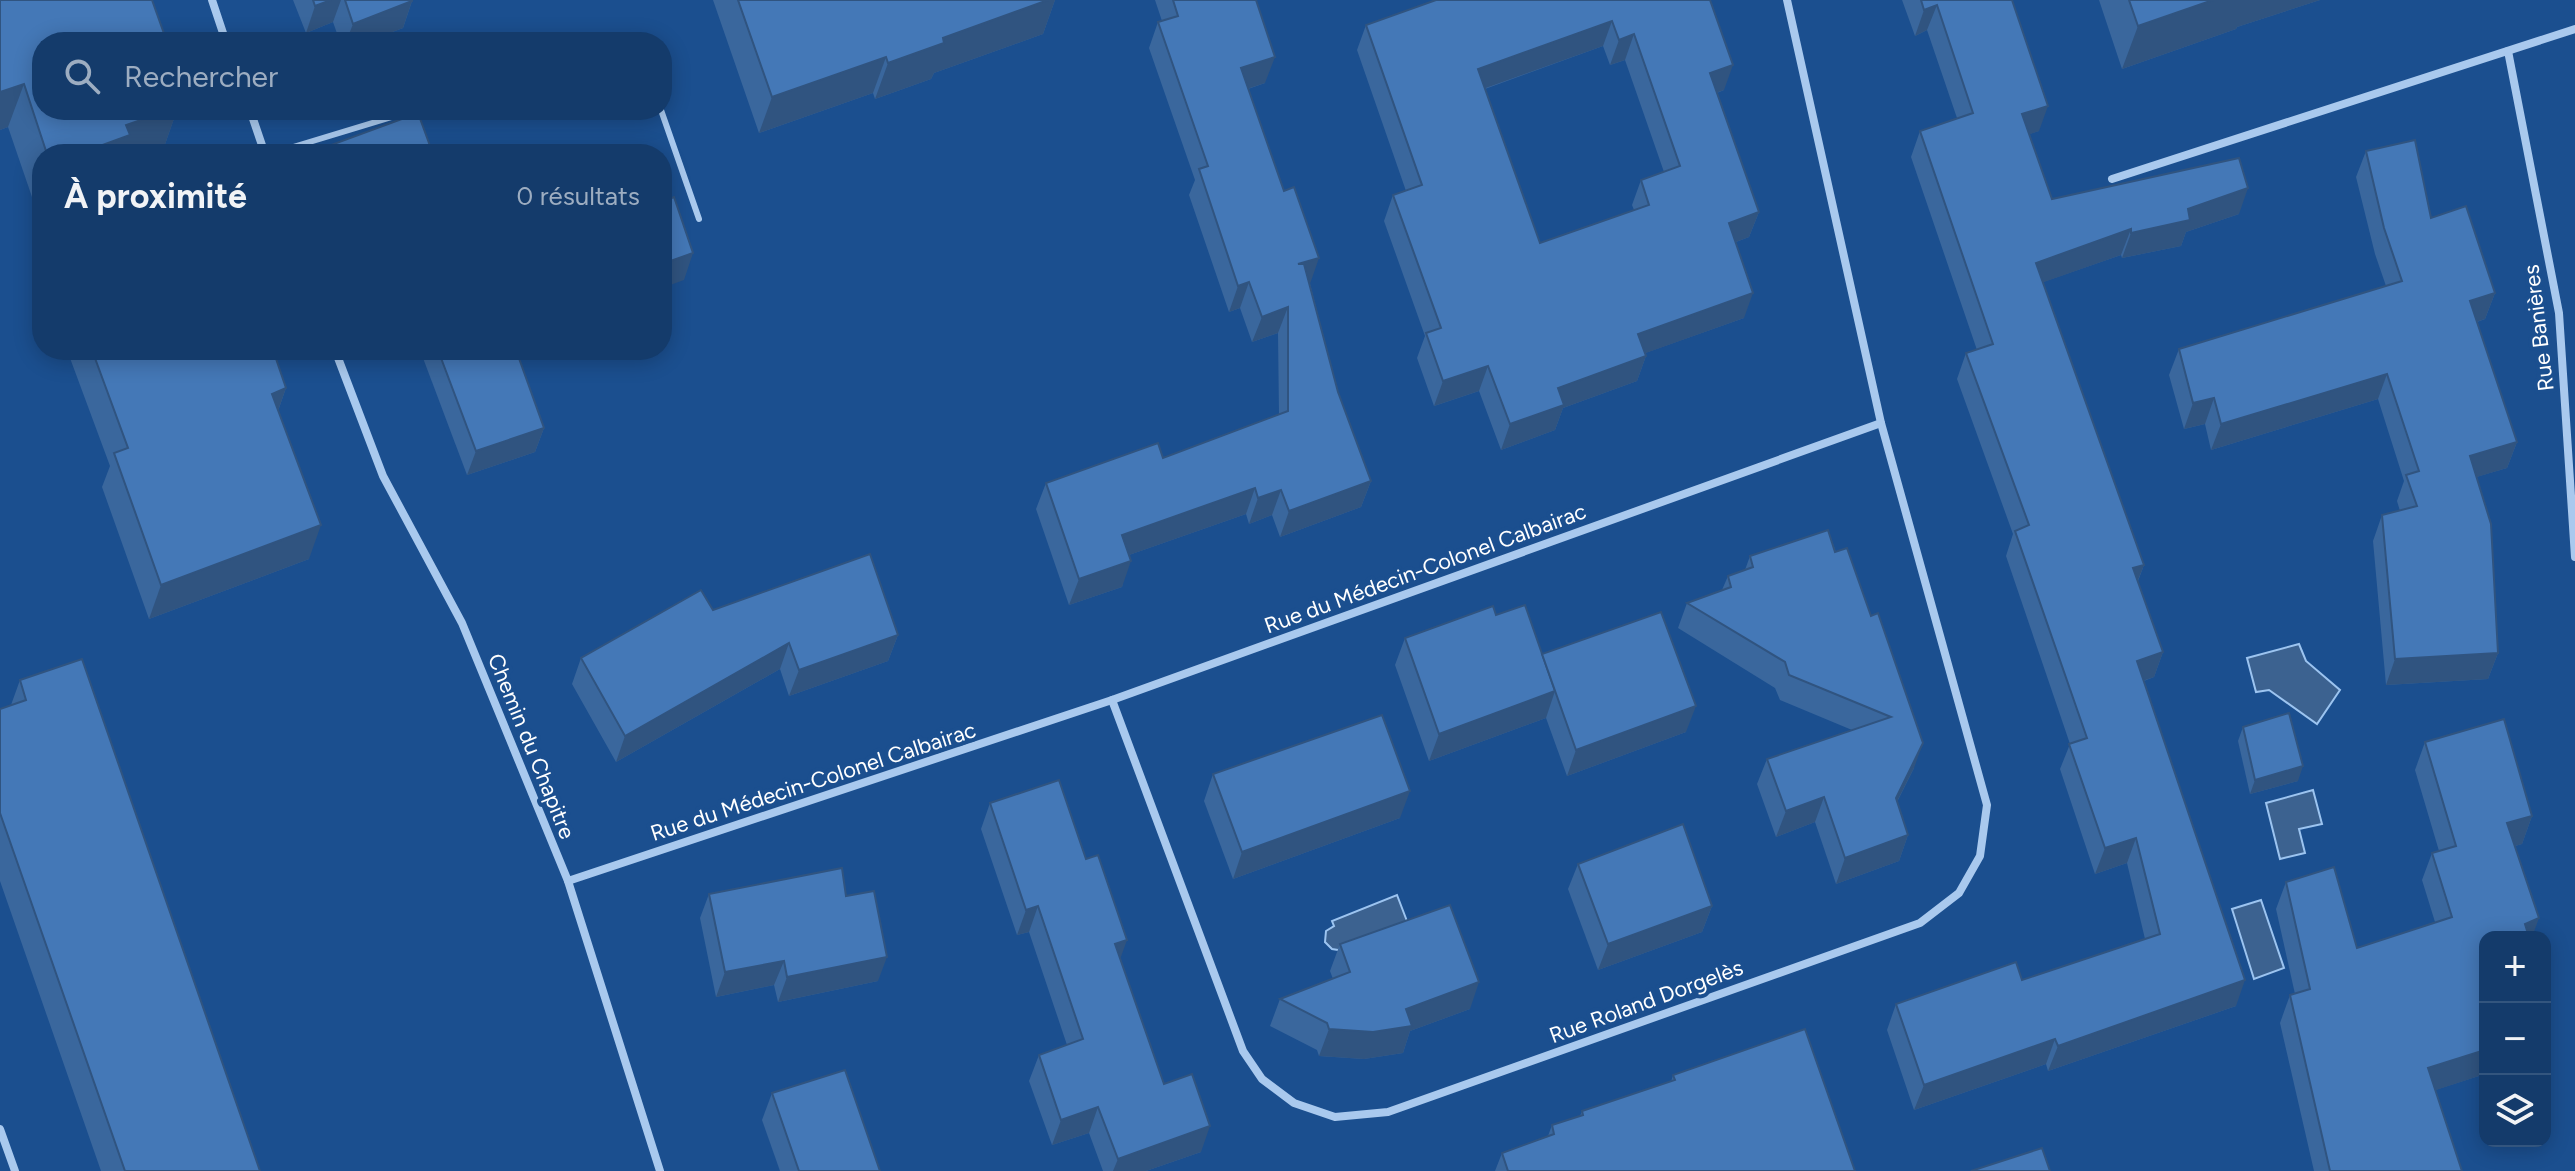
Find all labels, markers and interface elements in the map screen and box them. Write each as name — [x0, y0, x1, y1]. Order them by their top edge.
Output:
search box — [32, 32, 672, 120]
icon: search — [60, 54, 104, 98]
text: Rechercher — [124, 58, 278, 95]
text: À proximité — [64, 176, 247, 217]
text: 0 résultats — [517, 180, 640, 212]
street label: Rue Banières — [2517, 263, 2560, 393]
street label: Rue du Médecin-Colonel Calbairac — [1261, 498, 1590, 639]
street label: Chemin du Chapitre — [482, 650, 581, 843]
street label: Rue du Médecin-Colonel Calbairac — [647, 716, 979, 847]
map controls — [2479, 931, 2551, 1147]
button: + — [2479, 931, 2551, 1003]
street label: Rue Roland Dorgelès — [1546, 954, 1747, 1049]
button: − — [2479, 1003, 2551, 1075]
button: layers — [2479, 1075, 2551, 1147]

